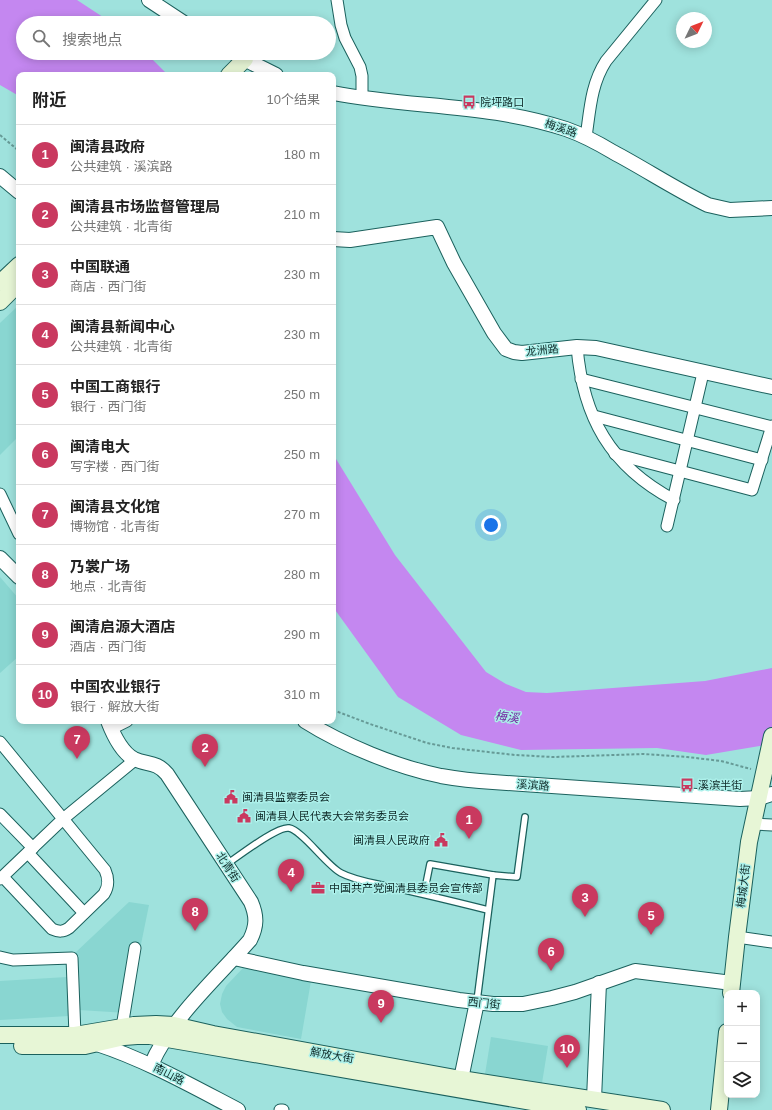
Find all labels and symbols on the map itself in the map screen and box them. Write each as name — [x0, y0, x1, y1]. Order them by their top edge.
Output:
north arrow — [676, 12, 712, 48]
bus stop icon: 院坪路口 — [461, 94, 477, 110]
place label: 院坪路口 — [480, 96, 524, 108]
street label: 梅溪路 — [543, 117, 579, 139]
street label: 龙洲路 — [525, 342, 559, 358]
your location — [481, 515, 501, 535]
water label: 梅溪 — [494, 709, 522, 726]
pin: 7 — [64, 726, 90, 759]
pin: 2 — [192, 734, 218, 767]
bus stop icon: 溪滨半街 — [679, 777, 695, 793]
street label: 溪滨路 — [516, 778, 550, 792]
place label: 溪滨半街 — [698, 779, 742, 791]
public building icon: 闽清县监察委员会 — [223, 789, 239, 805]
place label: 闽清县监察委员会 — [242, 791, 330, 803]
pin: 1 — [456, 806, 482, 839]
public building icon: 闽清县人民代表大会常务委员会 — [236, 808, 252, 824]
place label: 闽清县人民代表大会常务委员会 — [255, 810, 409, 822]
public building icon: 闽清县人民政府 — [433, 832, 449, 848]
place label: 闽清县人民政府 — [353, 834, 430, 846]
street label: 北青街 — [214, 850, 242, 884]
pin: 4 — [278, 859, 304, 892]
street label: 梅城大街 — [734, 863, 752, 909]
office icon: 中国共产党闽清县委员会宣传部 — [310, 880, 326, 896]
place label: 中国共产党闽清县委员会宣传部 — [329, 882, 483, 894]
pin: 3 — [572, 884, 598, 917]
pin: 8 — [182, 898, 208, 931]
pin: 5 — [638, 902, 664, 935]
pin: 6 — [538, 938, 564, 971]
pin: 9 — [368, 990, 394, 1023]
street label: 西门街 — [467, 995, 501, 1011]
pin: 10 — [554, 1035, 580, 1068]
street label: 解放大街 — [309, 1045, 355, 1065]
street label: 南山路 — [152, 1061, 186, 1087]

